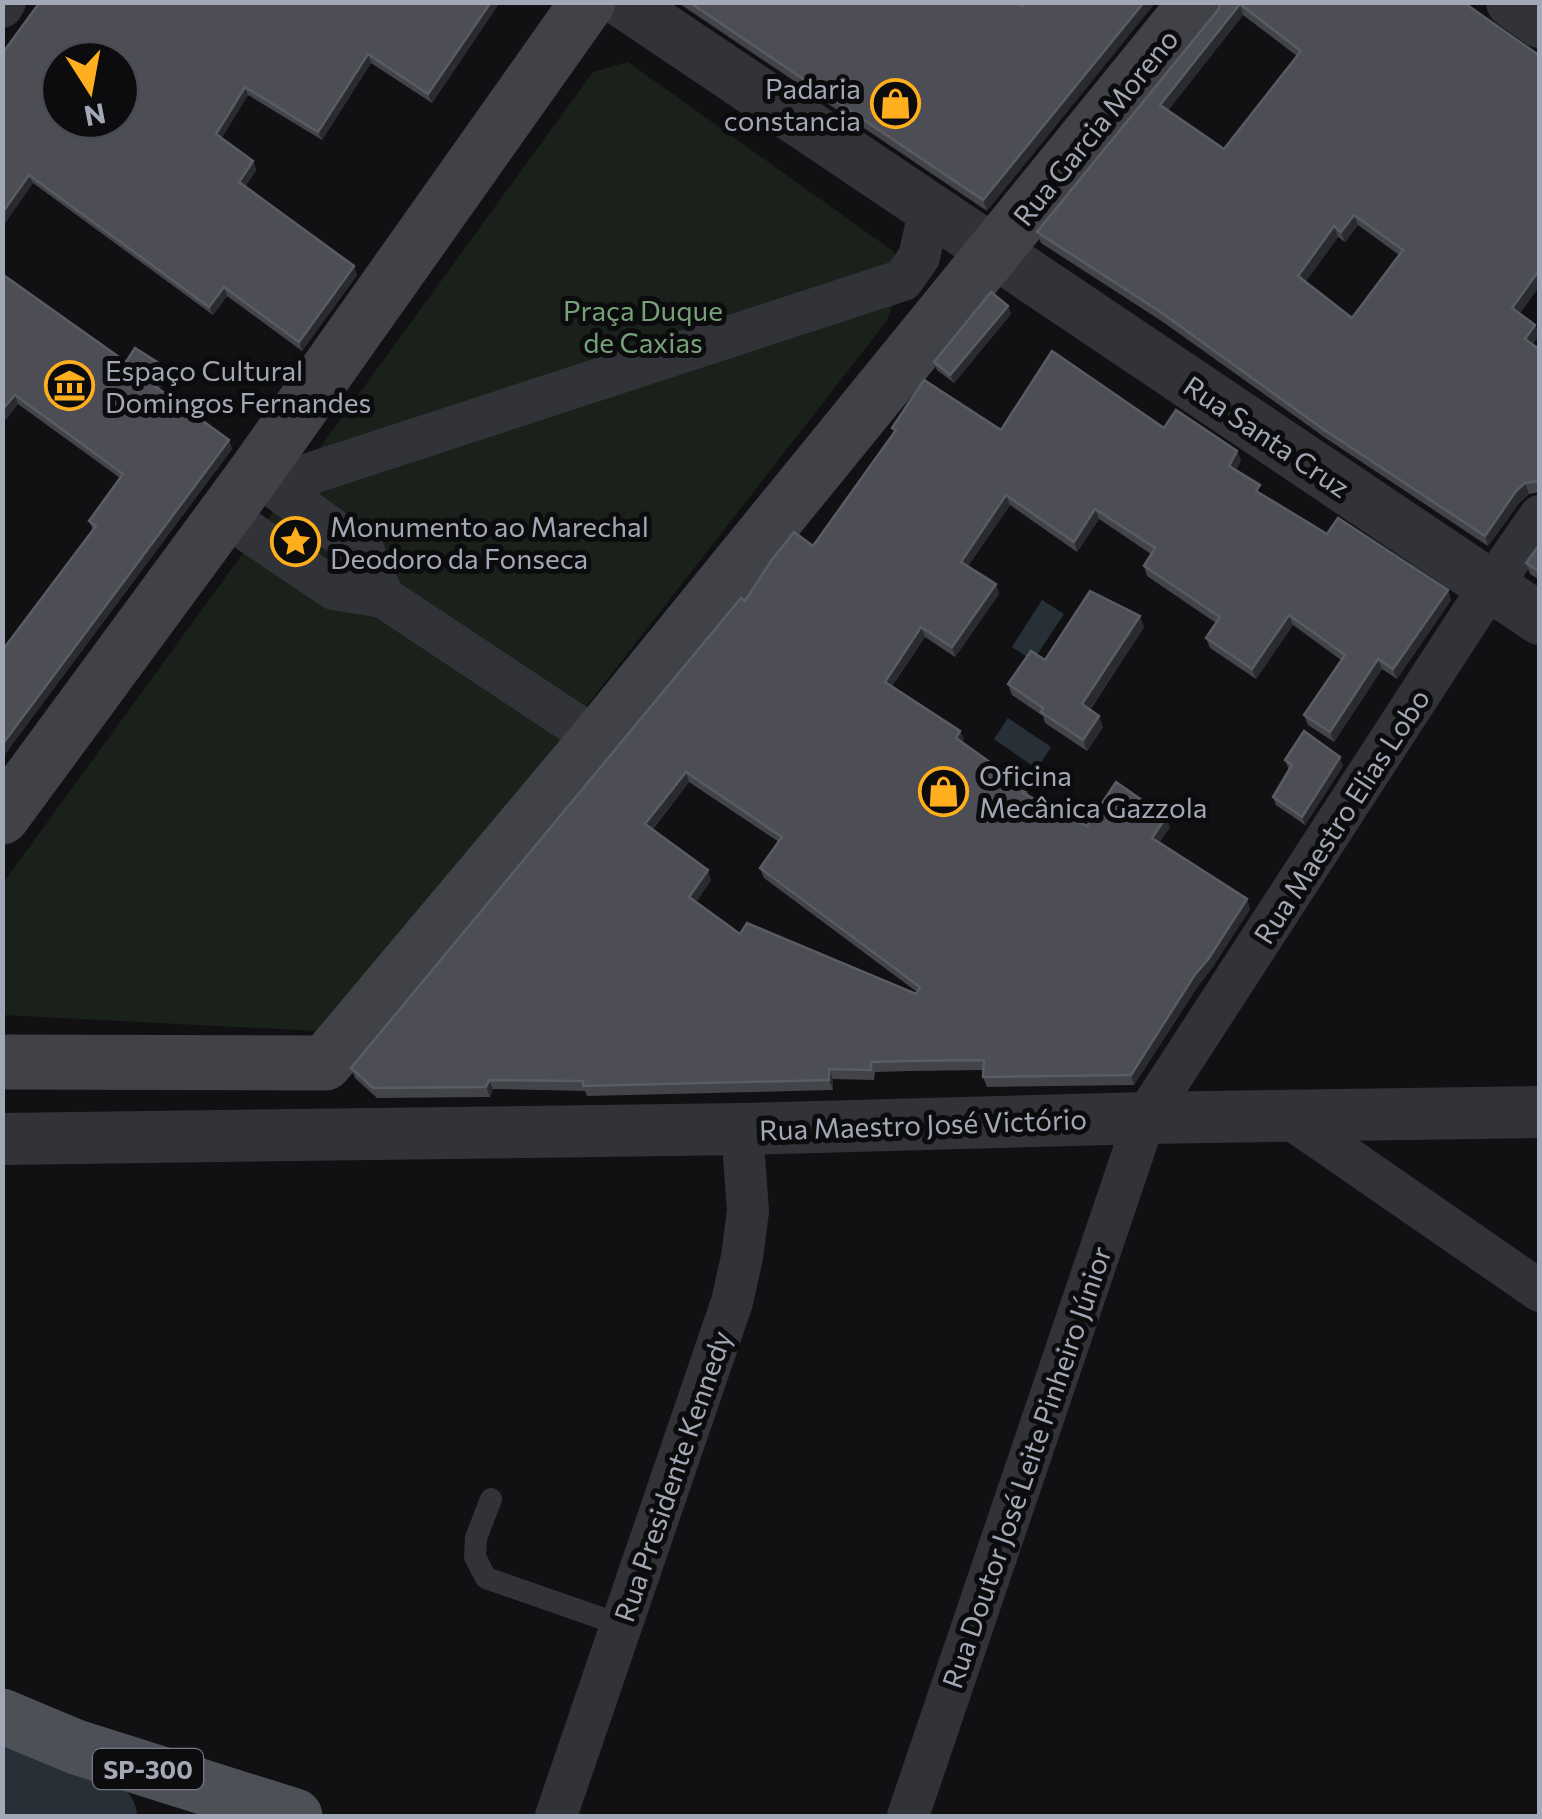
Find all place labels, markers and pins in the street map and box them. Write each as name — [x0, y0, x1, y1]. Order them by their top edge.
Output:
place label: Padaria constancia — [724, 71, 861, 137]
shop icon: Padaria constancia — [870, 78, 922, 130]
place label: Espaço Cultural Domingos Fernandes — [105, 353, 371, 419]
museum icon: Espaço Cultural Domingos Fernandes — [44, 360, 96, 412]
place label: Monumento ao Marechal Deodoro da Fonseca — [330, 509, 649, 575]
place icon: Monumento ao Marechal Deodoro da Fonseca — [269, 516, 321, 568]
place label: Oficina Mecânica Gazzola — [979, 758, 1207, 824]
shop icon: Oficina Mecânica Gazzola — [918, 765, 970, 817]

